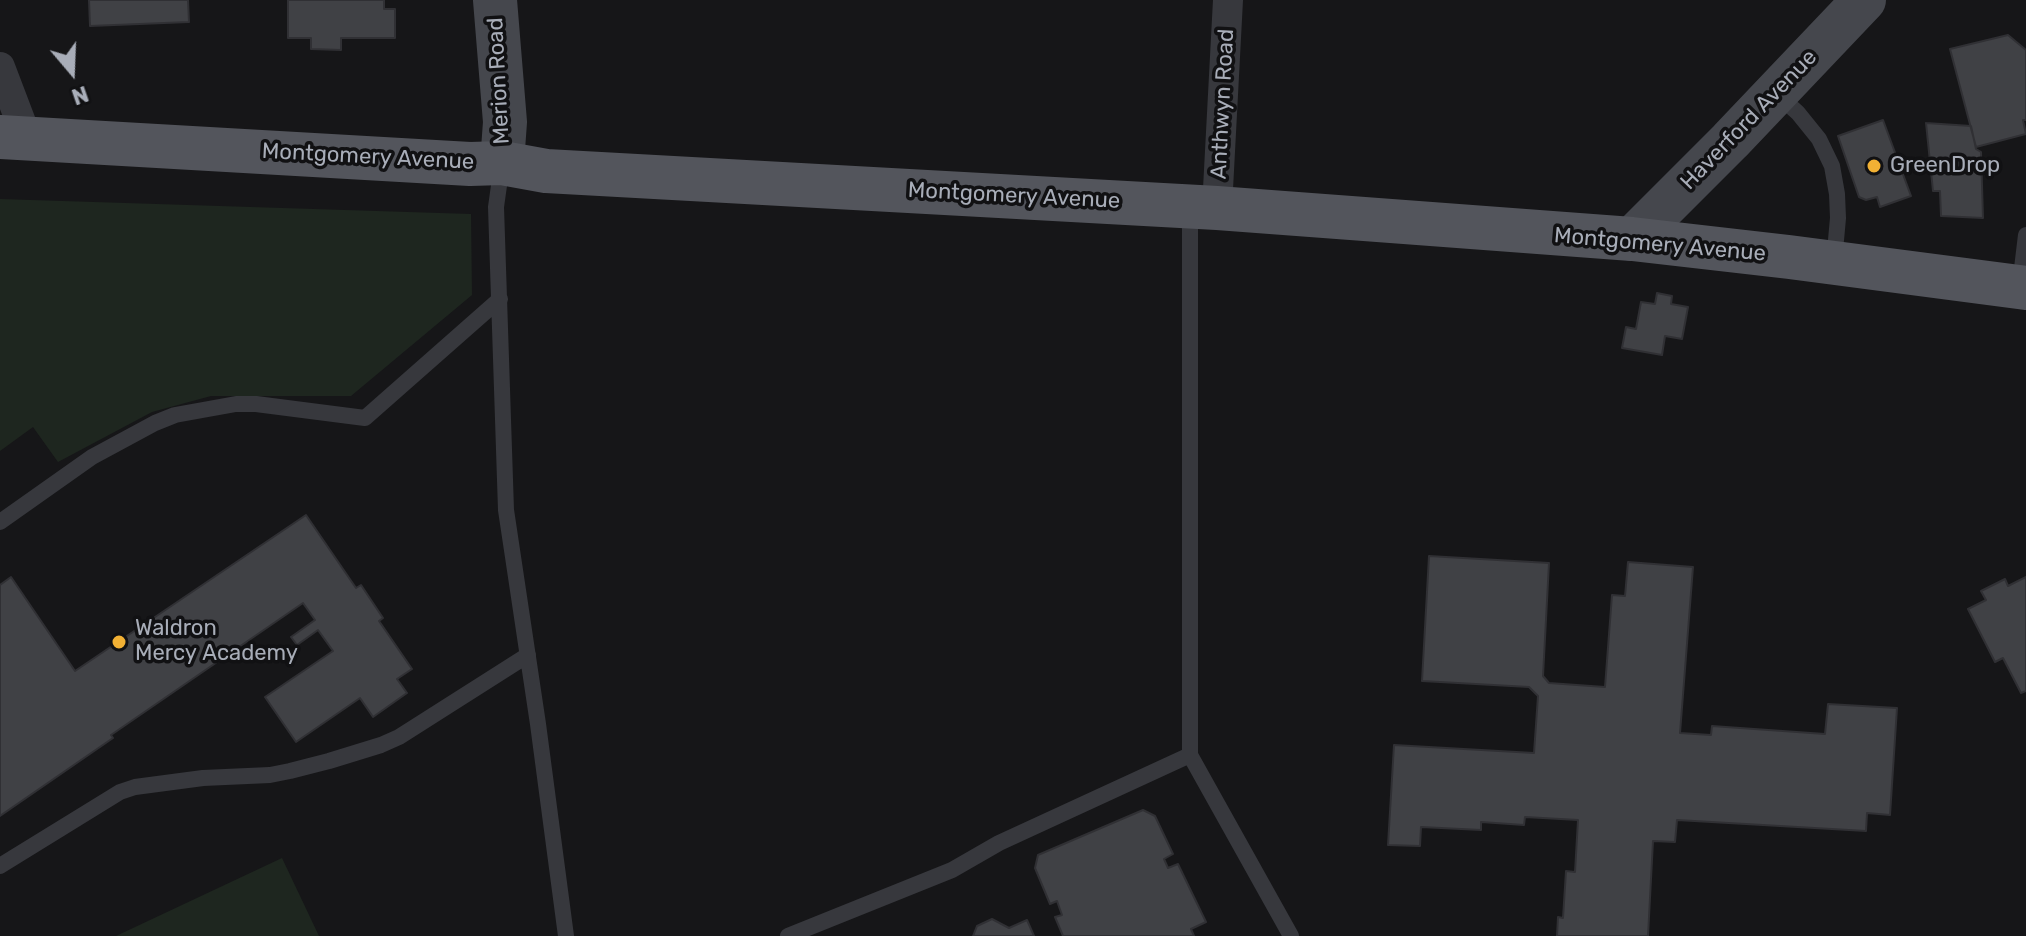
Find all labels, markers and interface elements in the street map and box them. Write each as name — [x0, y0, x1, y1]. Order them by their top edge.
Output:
street label: Merion Road — [482, 17, 516, 145]
street label: Anthwyn Road — [1206, 28, 1240, 180]
north arrow — [32, 32, 112, 112]
street label: Haverford Avenue — [1675, 44, 1823, 196]
text: N — [68, 80, 92, 111]
street label: Montgomery Avenue — [261, 138, 475, 176]
place label: GreenDrop — [1890, 153, 2000, 179]
marker: GreenDrop — [1865, 157, 1883, 175]
street label: Montgomery Avenue — [907, 177, 1121, 215]
street label: Montgomery Avenue — [1553, 223, 1767, 267]
place label: Waldron Mercy Academy — [135, 616, 298, 668]
marker: Waldron Mercy Academy — [110, 633, 128, 651]

